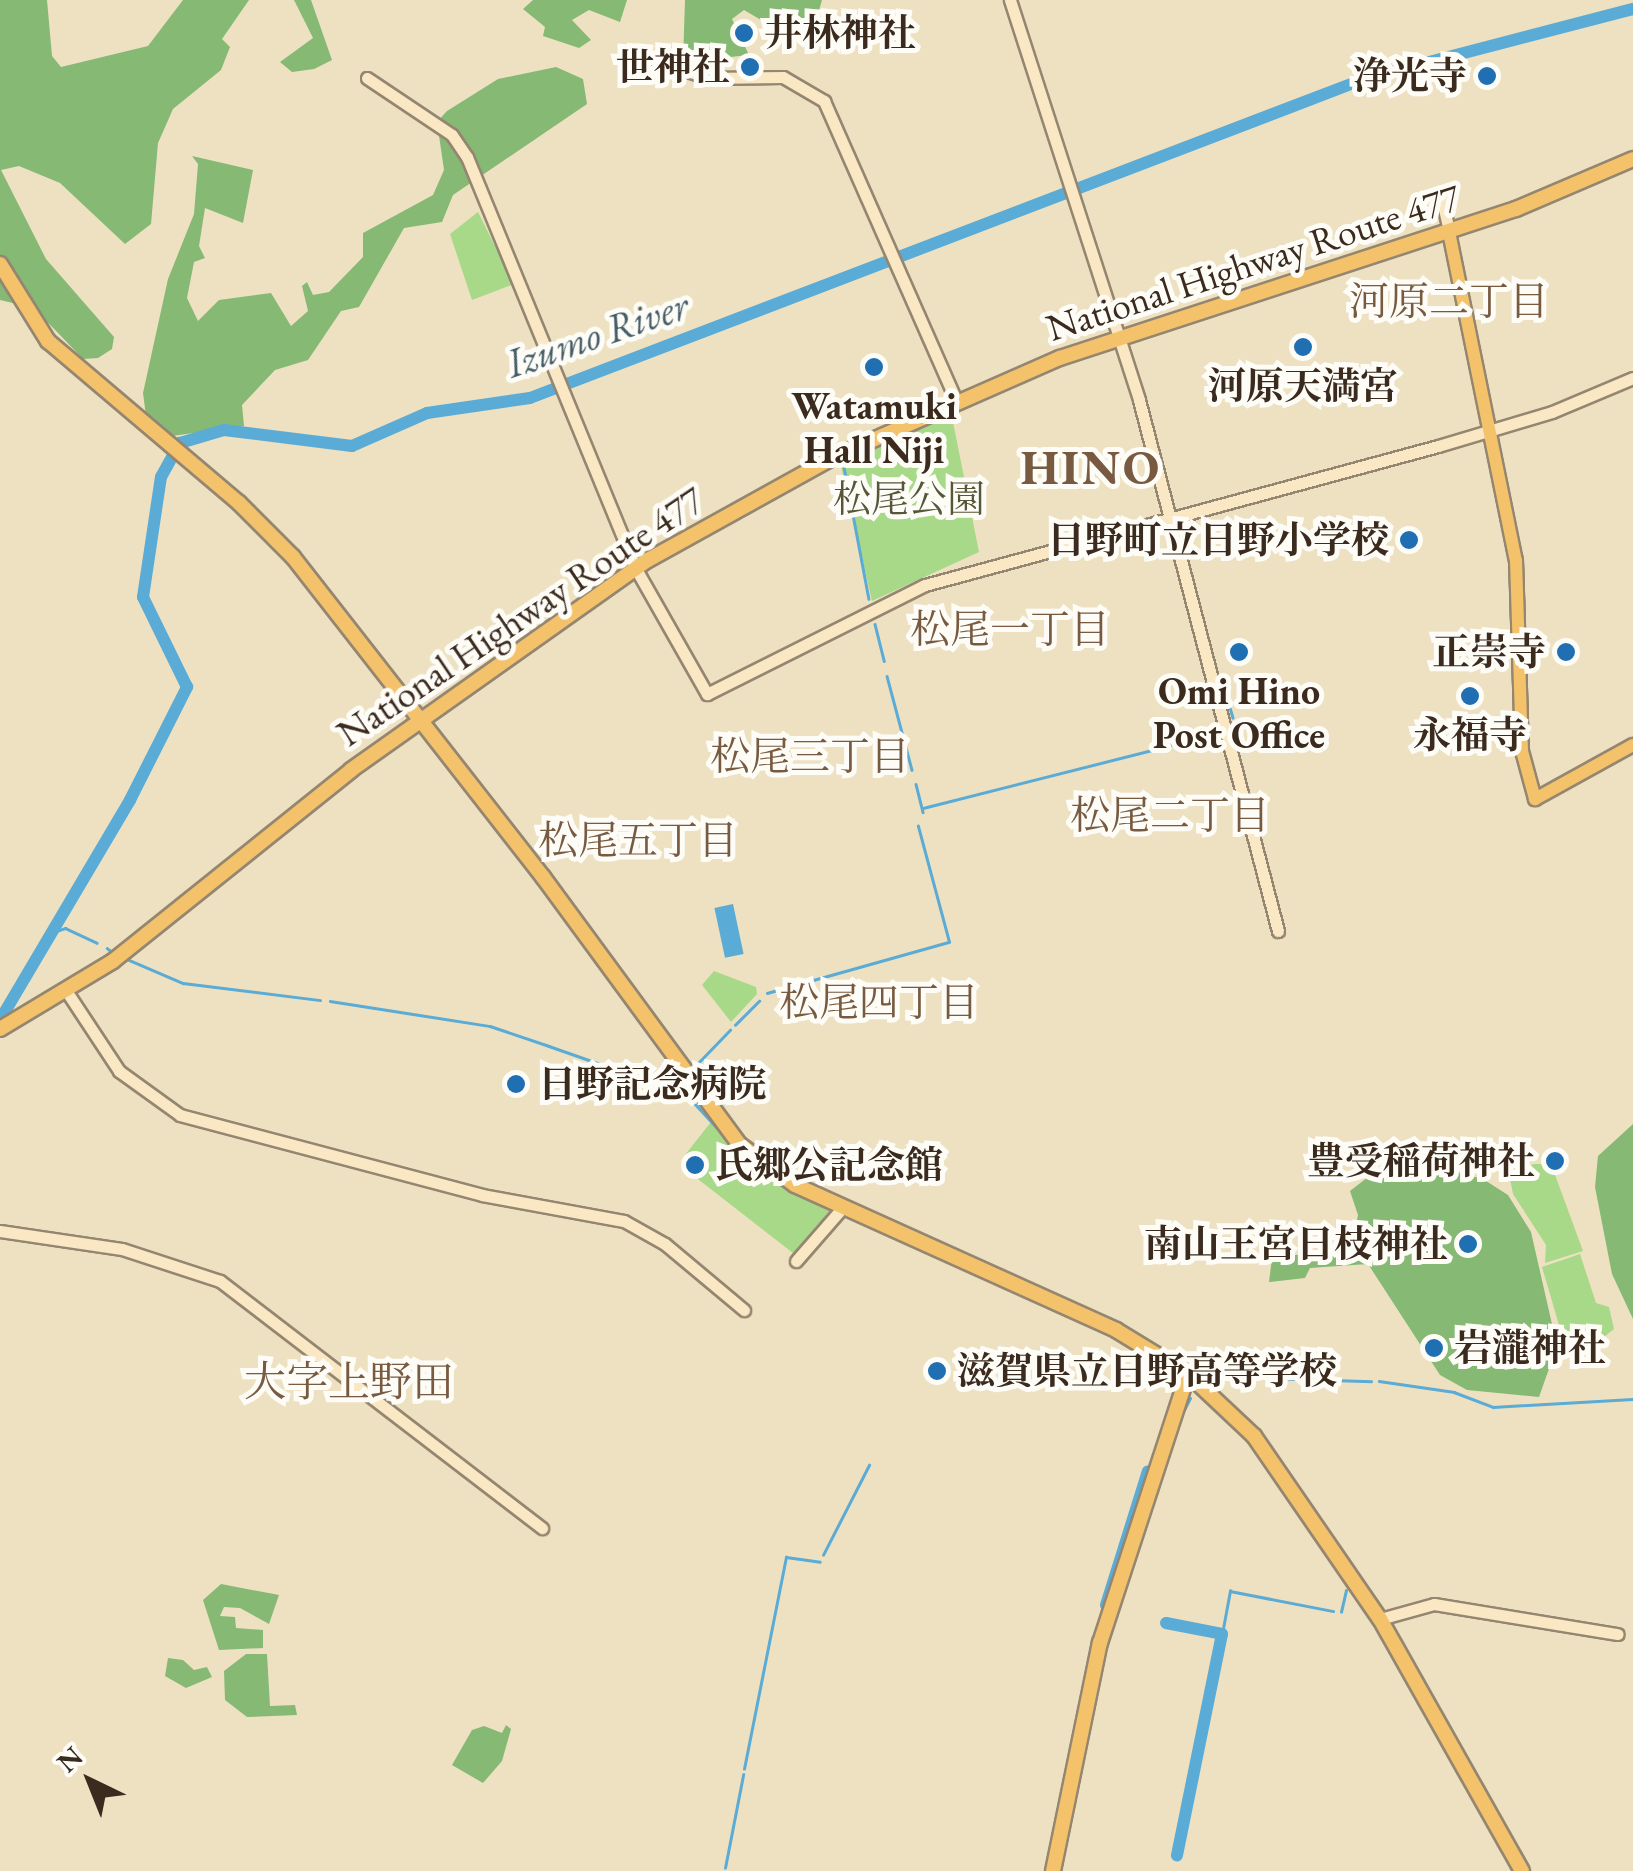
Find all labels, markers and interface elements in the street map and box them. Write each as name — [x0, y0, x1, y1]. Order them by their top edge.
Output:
place label: 井林神社 — [764, 10, 916, 56]
marker: 井林神社 — [733, 22, 755, 44]
place label: 世神社 — [616, 44, 730, 90]
place label: 浄光寺 — [1353, 53, 1467, 99]
marker: 世神社 — [739, 56, 761, 78]
marker: 浄光寺 — [1476, 65, 1498, 87]
street label: National Highway Route 477 — [1041, 174, 1465, 350]
district label: 河原二丁目 — [1349, 277, 1549, 325]
water label: Izumo River — [499, 280, 695, 388]
marker: 河原天満宮 — [1292, 336, 1314, 358]
marker: Watamuki Hall Niji — [863, 356, 885, 378]
place label: 河原天満宮 — [1208, 363, 1398, 409]
place label: Watamuki Hall Niji — [791, 383, 957, 472]
district label: HINO — [1020, 439, 1162, 497]
street label: National Highway Route 477 — [328, 476, 712, 756]
park label: 松尾公園 — [833, 476, 985, 522]
place label: 日野町立日野小学校 — [1047, 517, 1389, 563]
marker: 日野町立日野小学校 — [1398, 529, 1420, 551]
district label: 松尾一丁目 — [910, 605, 1110, 653]
place label: 正崇寺 — [1432, 629, 1546, 675]
marker: Omi Hino Post Office — [1228, 641, 1250, 663]
marker: 正崇寺 — [1555, 641, 1577, 663]
place label: Omi Hino Post Office — [1153, 668, 1325, 758]
marker: 永福寺 — [1459, 685, 1481, 707]
place label: 永福寺 — [1413, 712, 1527, 758]
district label: 松尾三丁目 — [710, 732, 910, 780]
district label: 松尾二丁目 — [1070, 791, 1270, 839]
district label: 松尾五丁目 — [538, 816, 738, 864]
district label: 松尾四丁目 — [779, 978, 979, 1026]
place label: 日野記念病院 — [538, 1061, 766, 1107]
marker: 日野記念病院 — [503, 1071, 529, 1097]
place label: 豊受稲荷神社 — [1307, 1138, 1535, 1184]
place label: 氏郷公記念館 — [715, 1142, 943, 1188]
marker: 豊受稲荷神社 — [1544, 1150, 1566, 1172]
marker: 氏郷公記念館 — [684, 1154, 706, 1176]
place label: 南山王宮日枝神社 — [1144, 1221, 1448, 1267]
marker: 南山王宮日枝神社 — [1457, 1233, 1479, 1255]
place label: 岩瀧神社 — [1454, 1325, 1606, 1371]
marker: 岩瀧神社 — [1423, 1337, 1445, 1359]
place label: 滋賀県立日野高等学校 — [957, 1348, 1337, 1394]
district label: 大字上野田 — [244, 1357, 454, 1407]
marker: 滋賀県立日野高等学校 — [926, 1360, 948, 1382]
north arrow — [40, 1731, 140, 1831]
text: N — [49, 1738, 90, 1780]

